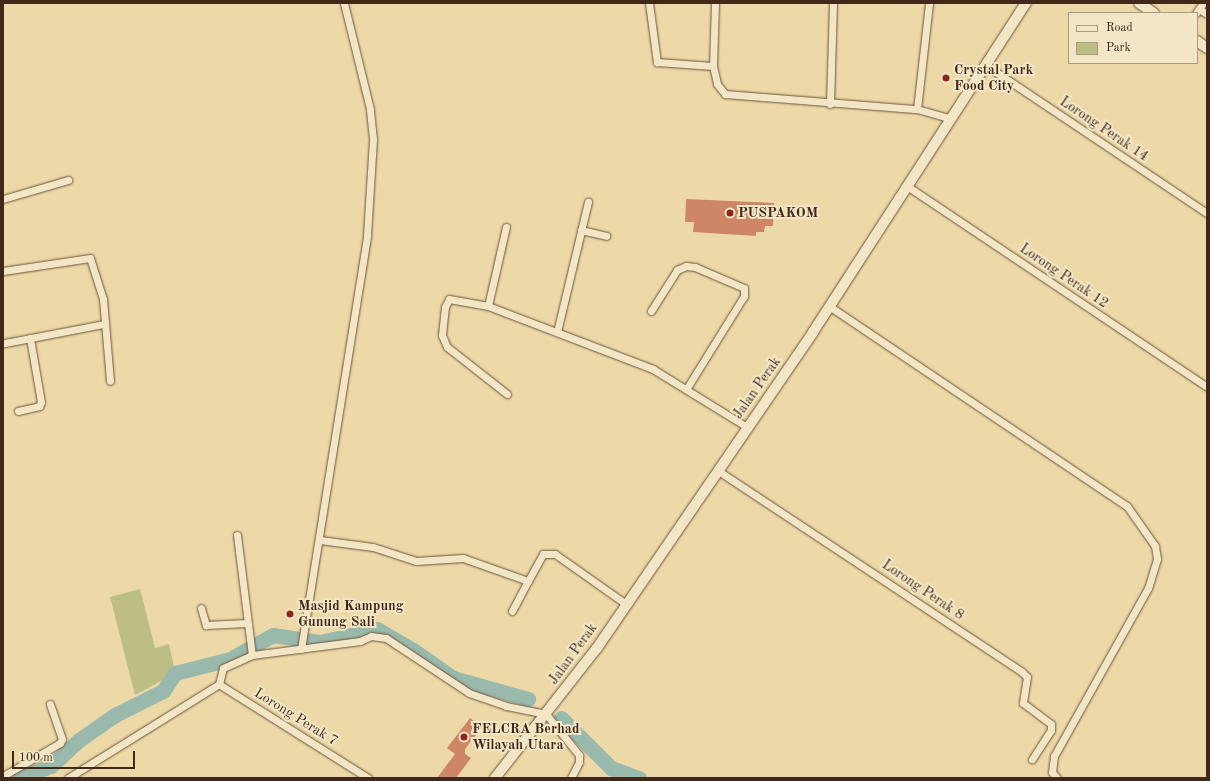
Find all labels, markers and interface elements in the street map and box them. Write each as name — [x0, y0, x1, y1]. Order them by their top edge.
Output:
legend — [1068, 12, 1198, 64]
text: Road — [1106, 22, 1133, 34]
text: Park — [1106, 42, 1131, 54]
place label: Crystal Park Food City — [954, 62, 1033, 94]
marker: Crystal Park Food City — [941, 73, 951, 83]
street label: Lorong Perak 14 — [1056, 93, 1152, 165]
place label: PUSPAKOM — [738, 205, 818, 221]
marker: PUSPAKOM — [725, 208, 735, 218]
street label: Lorong Perak 12 — [1016, 240, 1112, 312]
street label: Jalan Perak — [730, 354, 784, 422]
street label: Lorong Perak 8 — [879, 556, 967, 624]
place label: Masjid Kampung Gunung Sali — [298, 598, 404, 630]
marker: Masjid Kampung Gunung Sali — [285, 609, 295, 619]
street label: Jalan Perak — [545, 620, 601, 688]
street label: Lorong Perak 7 — [251, 685, 341, 749]
place label: FELCRA Berhad Wilayah Utara — [472, 721, 579, 754]
marker: FELCRA Berhad Wilayah Utara — [459, 732, 469, 742]
scale bar — [14, 743, 137, 769]
text: 100 m — [19, 752, 53, 764]

